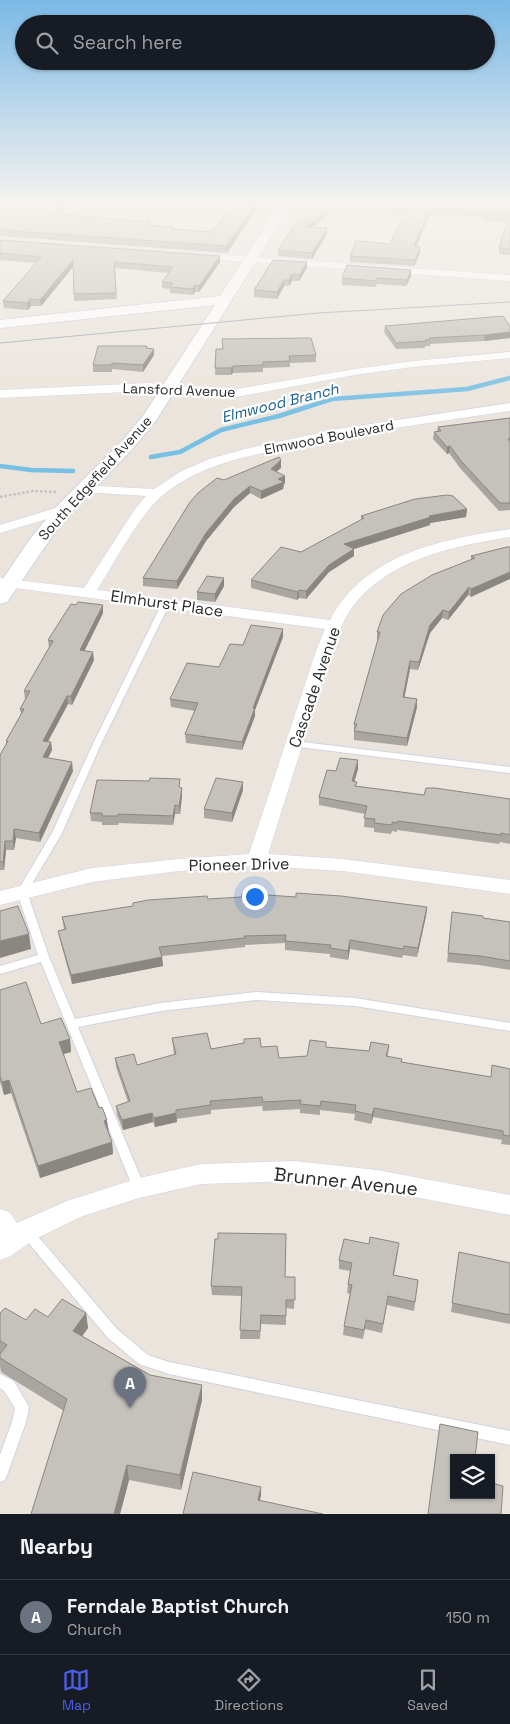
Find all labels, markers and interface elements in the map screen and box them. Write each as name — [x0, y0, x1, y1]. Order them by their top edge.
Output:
search box — [15, 15, 495, 70]
icon: search — [33, 29, 61, 57]
text: Search here — [73, 30, 183, 55]
street label: Lansford Avenue — [122, 379, 236, 401]
water label: Elmwood Branch — [219, 379, 341, 426]
street label: South Edgefield Avenue — [34, 412, 156, 544]
street label: Elmwood Boulevard — [263, 416, 395, 458]
street label: Elmhurst Place — [109, 585, 225, 622]
street label: Cascade Avenue — [284, 624, 345, 750]
street label: Pioneer Drive — [189, 853, 290, 876]
your location — [242, 884, 268, 910]
street label: Brunner Avenue — [273, 1161, 419, 1201]
pin: A — [114, 1367, 146, 1408]
map controls — [450, 1454, 495, 1499]
button: layers — [450, 1454, 495, 1499]
text: Nearby — [20, 1533, 93, 1560]
text: Ferndale Baptist Church — [67, 1594, 289, 1619]
text: A — [31, 1607, 41, 1628]
text: 150 m — [446, 1607, 490, 1628]
text: Church — [67, 1619, 122, 1640]
tab: Map — [62, 1666, 91, 1714]
tab: Directions — [215, 1666, 283, 1714]
tab: Saved — [407, 1666, 448, 1714]

